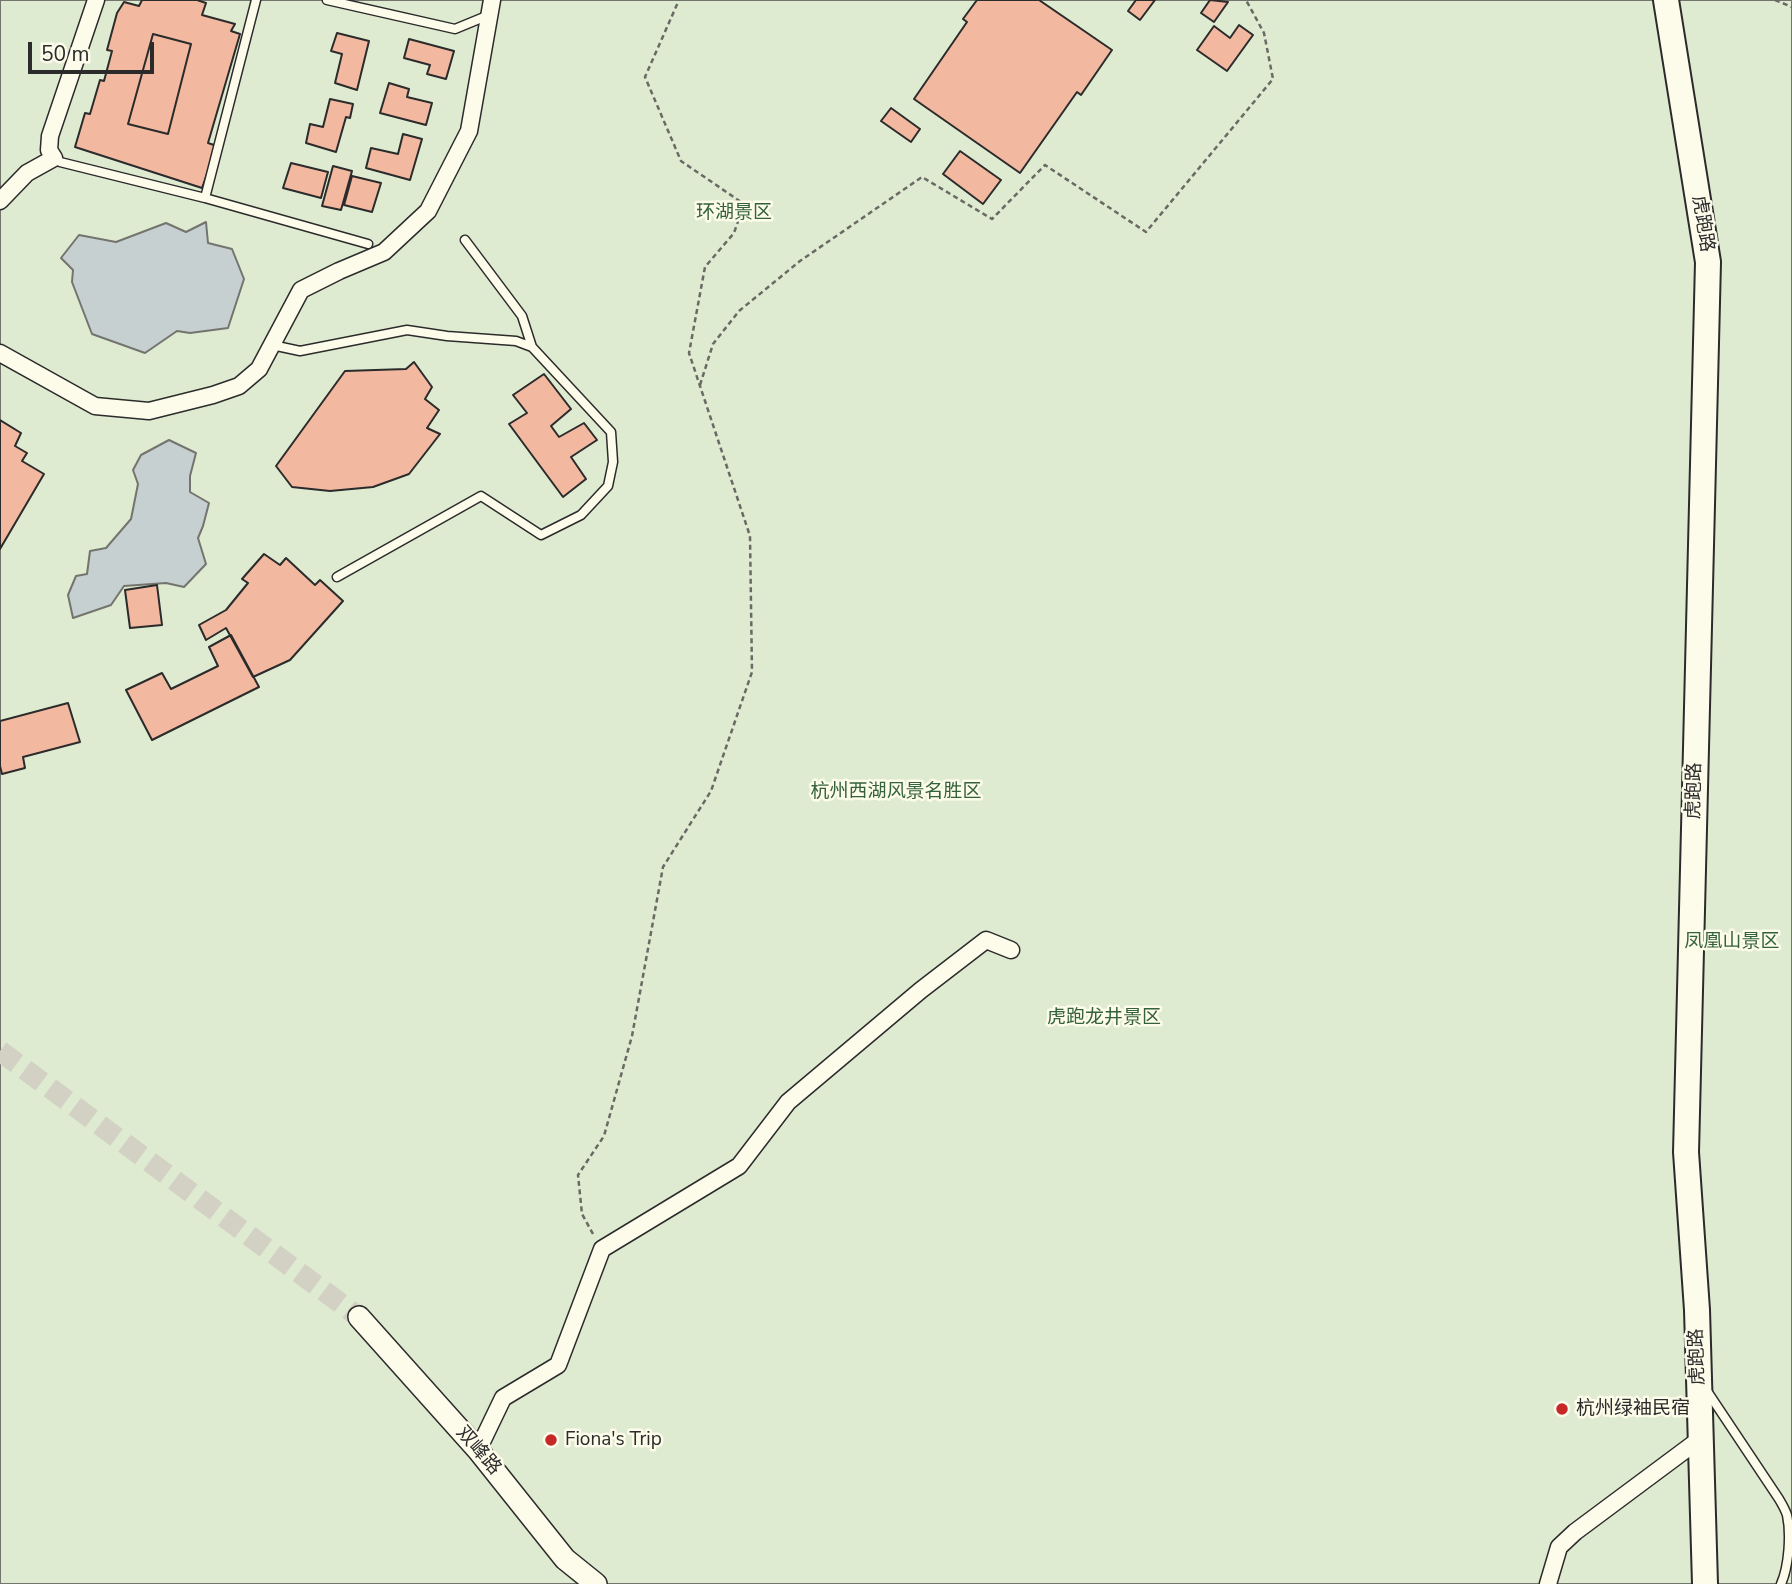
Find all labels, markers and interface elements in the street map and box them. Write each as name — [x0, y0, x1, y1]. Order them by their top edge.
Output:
scale bar — [32, 28, 158, 72]
text: 50 m — [41, 40, 90, 68]
street label: 虎跑路 — [1686, 194, 1718, 254]
park label: 环湖景区 — [696, 202, 772, 224]
street label: 虎跑路 — [1683, 762, 1707, 820]
park label: 杭州西湖风景名胜区 — [811, 781, 981, 803]
park label: 凤凰山景区 — [1685, 931, 1779, 953]
park label: 虎跑龙井景区 — [1047, 1007, 1161, 1029]
street label: 虎跑路 — [1686, 1328, 1710, 1386]
place label: 杭州绿袖民宿 — [1576, 1398, 1690, 1420]
marker: 杭州绿袖民宿 — [1554, 1401, 1570, 1417]
street label: 双峰路 — [451, 1422, 505, 1480]
place label: Fiona's Trip — [565, 1429, 662, 1451]
marker: Fiona's Trip — [543, 1432, 559, 1448]

